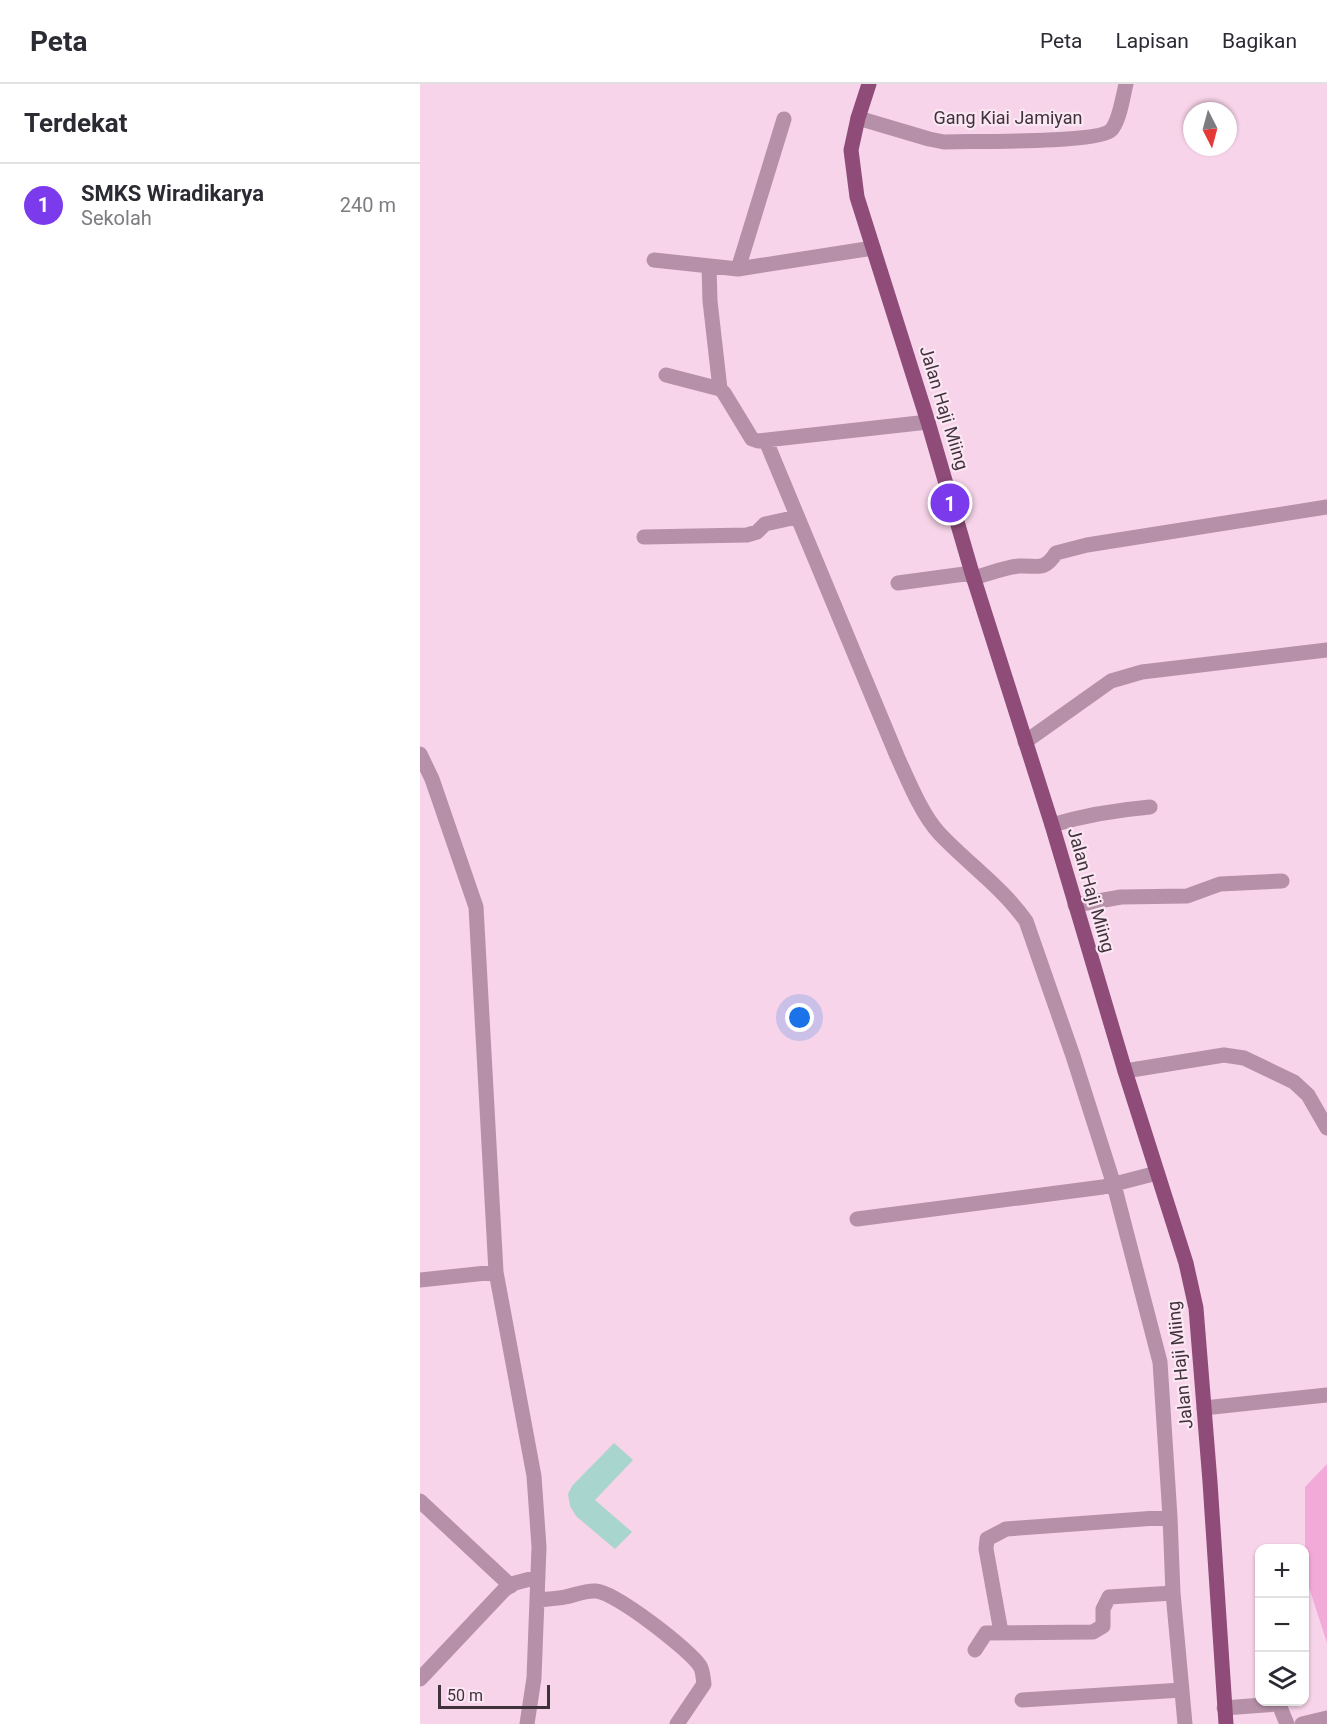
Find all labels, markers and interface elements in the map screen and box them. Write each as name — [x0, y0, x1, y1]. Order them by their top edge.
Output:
text: Peta — [30, 25, 87, 58]
text: Peta — [1040, 29, 1082, 53]
text: Lapisan — [1115, 29, 1189, 53]
text: Bagikan — [1222, 29, 1297, 53]
north arrow — [1183, 102, 1237, 156]
street label: Gang Kiai Jamiyan — [934, 107, 1082, 128]
text: Terdekat — [24, 108, 128, 138]
text: SMKS Wiradikarya — [81, 181, 264, 206]
text: 1 — [38, 193, 49, 217]
text: 240 m — [340, 193, 396, 217]
text: Sekolah — [81, 206, 152, 230]
street label: Jalan Haji Miing — [916, 343, 973, 472]
pin: 1 — [930, 480, 970, 526]
street label: Jalan Haji Miing — [1064, 825, 1119, 955]
your location — [785, 1003, 814, 1032]
street label: Jalan Haji Miing — [1162, 1300, 1197, 1430]
map controls — [1255, 1544, 1309, 1706]
button: + — [1255, 1544, 1309, 1598]
button: − — [1255, 1598, 1309, 1652]
button: layers — [1255, 1652, 1309, 1706]
scale bar — [438, 1682, 550, 1710]
text: 50 m — [447, 1686, 483, 1705]

